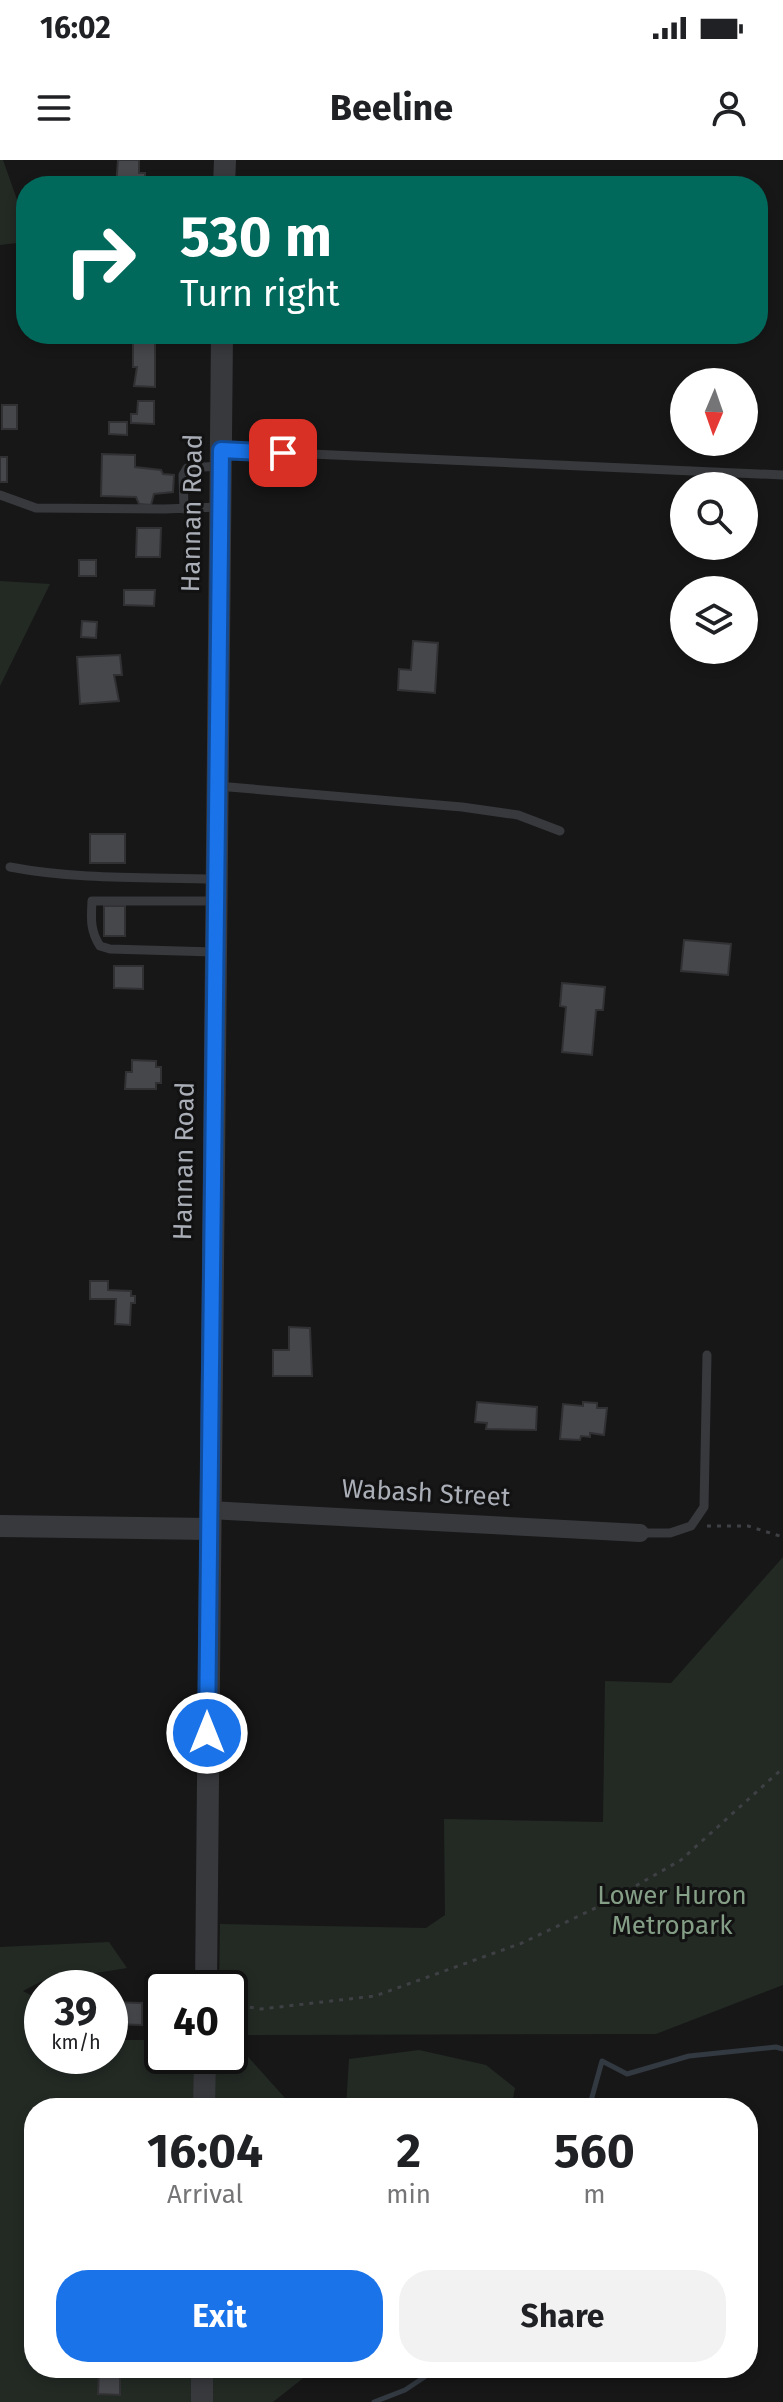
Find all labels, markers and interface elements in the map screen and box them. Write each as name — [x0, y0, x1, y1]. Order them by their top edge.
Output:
text: 16:02 — [40, 10, 111, 46]
icon: menu — [32, 86, 76, 130]
text: Beeline — [330, 86, 453, 130]
icon: person — [707, 86, 751, 130]
text: 530 m — [180, 204, 332, 271]
icon: right — [48, 208, 152, 312]
text: Turn right — [180, 272, 340, 316]
north arrow — [670, 368, 758, 456]
map controls — [670, 368, 758, 664]
pin — [249, 419, 317, 487]
icon: arrive — [261, 431, 305, 475]
street label: Hannan Road — [175, 433, 209, 593]
button: search — [670, 472, 758, 560]
button: layers — [670, 576, 758, 664]
street label: Hannan Road — [167, 1081, 201, 1241]
street label: Wabash Street — [341, 1473, 512, 1513]
position arrow — [165, 1691, 249, 1775]
park label: Lower Huron Metropark — [597, 1880, 747, 1941]
speed limit sign: 40 — [144, 1970, 248, 2074]
text: 39 — [55, 1988, 97, 2036]
text: km/h — [51, 2030, 101, 2054]
text: 16:04 — [147, 2122, 263, 2180]
text: 2 — [396, 2122, 421, 2180]
text: 560 — [554, 2122, 635, 2180]
text: Arrival — [167, 2179, 243, 2210]
text: min — [386, 2179, 431, 2210]
text: m — [583, 2179, 606, 2210]
button: Exit — [56, 2270, 383, 2362]
button: Share — [399, 2270, 726, 2362]

